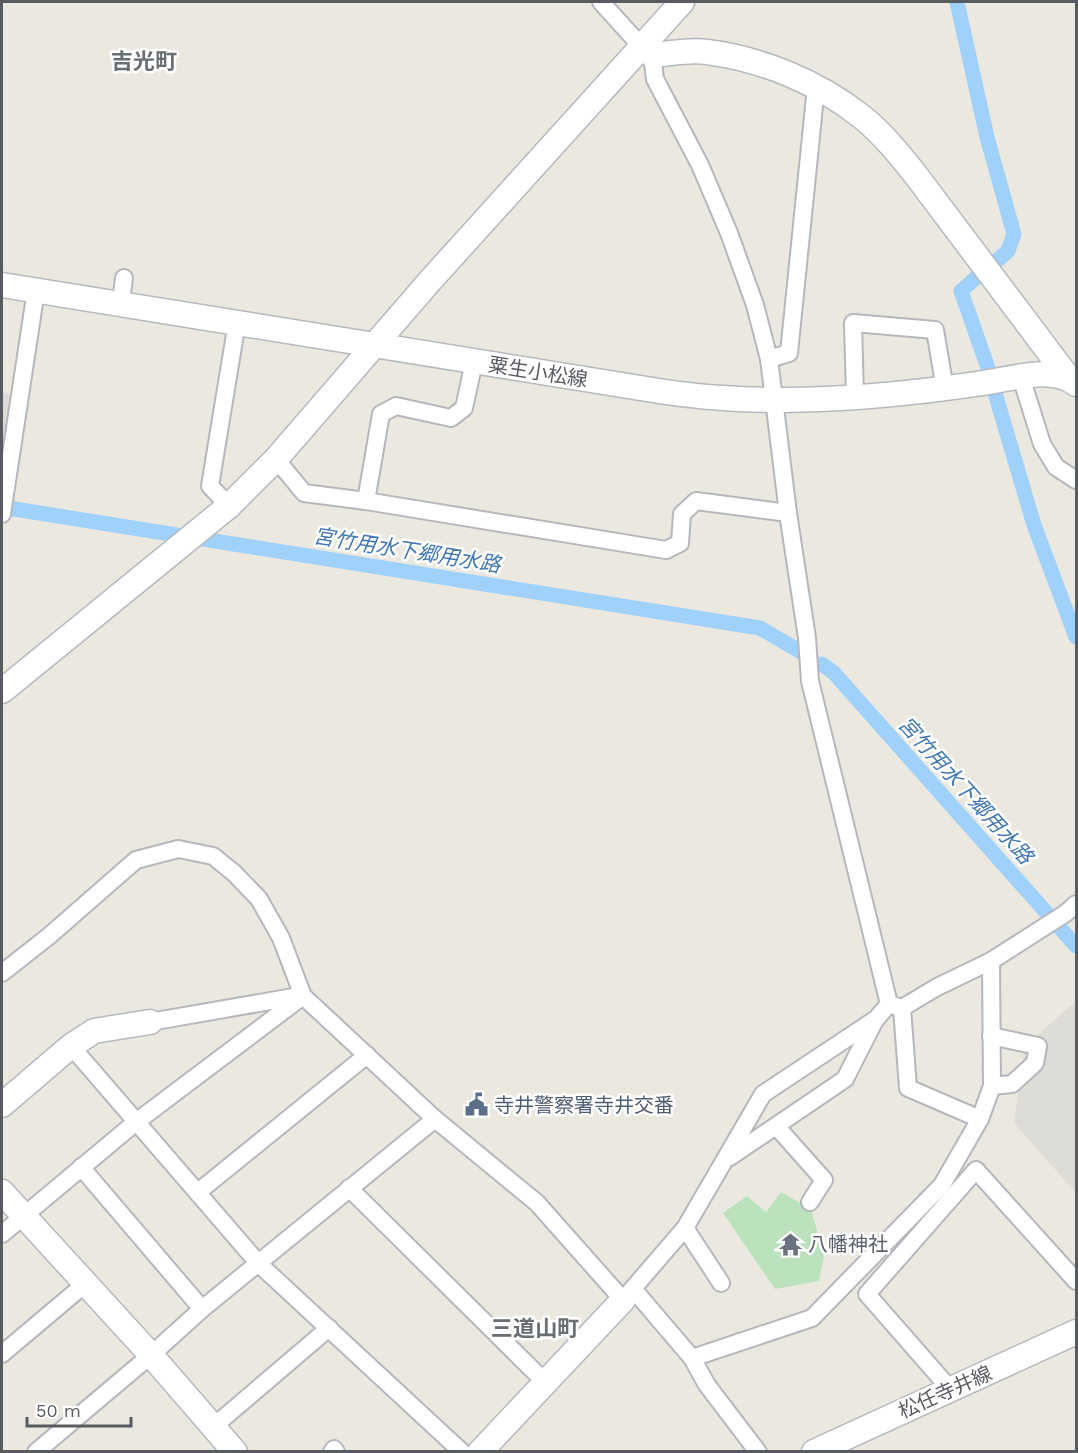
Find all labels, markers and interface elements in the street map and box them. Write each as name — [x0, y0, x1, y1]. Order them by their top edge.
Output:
district label: 吉光町 — [111, 49, 177, 74]
street label: 粟生小松線 — [487, 352, 589, 392]
water label: 宮竹用水下郷用水路 — [312, 523, 504, 577]
water label: 宮竹用水下郷用水路 — [893, 711, 1040, 870]
public building icon: 寺井警察署寺井交番 — [463, 1092, 489, 1118]
place label: 寺井警察署寺井交番 — [494, 1093, 674, 1117]
temple icon: 八幡神社 — [777, 1231, 803, 1257]
place label: 八幡神社 — [808, 1232, 888, 1256]
district label: 三道山町 — [491, 1316, 579, 1341]
street label: 松任寺井線 — [894, 1361, 996, 1423]
scale bar — [27, 1390, 130, 1428]
text: 50 m — [36, 1400, 81, 1421]

